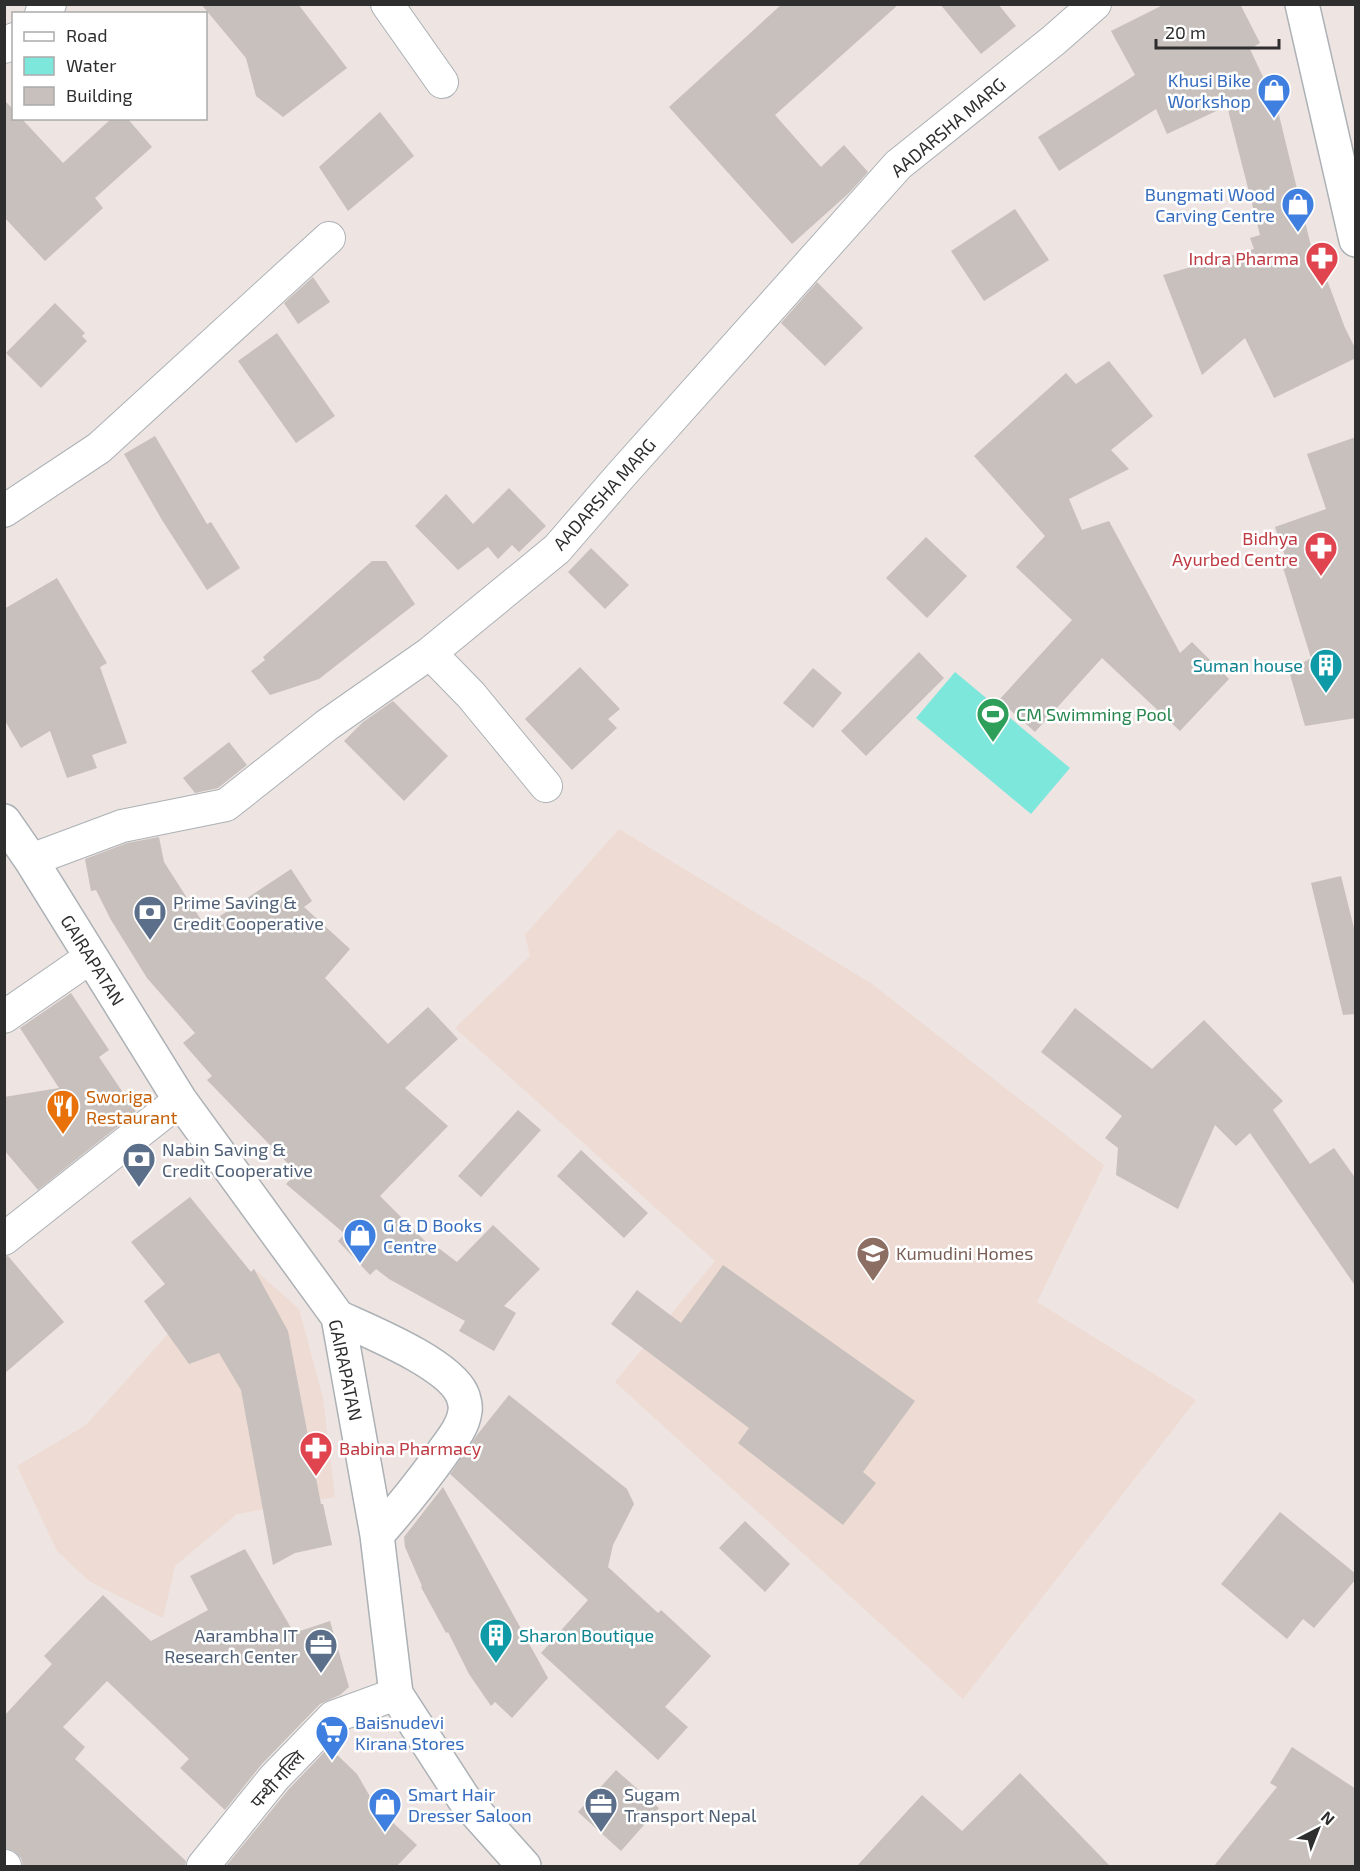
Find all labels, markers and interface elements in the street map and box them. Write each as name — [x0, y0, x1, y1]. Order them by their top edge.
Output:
legend — [12, 12, 207, 120]
scale bar — [1156, 12, 1279, 50]
text: 20 m — [1165, 21, 1206, 43]
text: Road — [66, 24, 107, 46]
text: Water — [66, 54, 116, 76]
place label: Khusi Bike Workshop — [1167, 69, 1251, 112]
shop icon: Khusi Bike Workshop — [1256, 72, 1292, 119]
street label: AADARSHA MARG — [886, 73, 1010, 181]
text: Building — [66, 84, 133, 106]
place label: Bungmati Wood Carving Centre — [1145, 183, 1275, 226]
shop icon: Bungmati Wood Carving Centre — [1280, 186, 1316, 233]
pharmacy icon: Indra Pharma — [1304, 240, 1340, 287]
place label: Indra Pharma — [1189, 247, 1299, 269]
street label: AADARSHA MARG — [548, 434, 660, 554]
place label: Bidhya Ayurbed Centre — [1172, 527, 1298, 570]
pharmacy icon: Bidhya Ayurbed Centre — [1303, 530, 1339, 577]
building icon: Suman house — [1308, 647, 1344, 694]
place label: Suman house — [1193, 654, 1303, 676]
sports icon: CM Swimming Pool — [975, 696, 1011, 743]
place label: CM Swimming Pool — [1016, 703, 1173, 725]
place label: Prime Saving & Credit Cooperative — [173, 891, 324, 934]
bank icon: Prime Saving & Credit Cooperative — [132, 894, 168, 941]
street label: GAIRAPATAN — [56, 911, 130, 1009]
place label: Sworiga Restaurant — [86, 1085, 177, 1128]
restaurant icon: Sworiga Restaurant — [45, 1088, 81, 1135]
place label: Nabin Saving & Credit Cooperative — [162, 1138, 313, 1181]
bank icon: Nabin Saving & Credit Cooperative — [121, 1141, 157, 1188]
place label: G & D Books Centre — [383, 1214, 482, 1257]
shop icon: G & D Books Centre — [342, 1217, 378, 1264]
school or university icon: Kumudini Homes — [855, 1235, 891, 1282]
place label: Kumudini Homes — [896, 1242, 1033, 1264]
street label: GAIRAPATAN — [325, 1317, 367, 1423]
pharmacy icon: Babina Pharmacy — [298, 1430, 334, 1477]
place label: Babina Pharmacy — [339, 1437, 482, 1459]
building icon: Sharon Boutique — [478, 1617, 514, 1664]
place label: Aarambha IT Research Center — [164, 1624, 299, 1667]
place label: Sharon Boutique — [519, 1624, 654, 1646]
office icon: Aarambha IT Research Center — [303, 1627, 339, 1674]
place label: Baisnudevi Kirana Stores — [355, 1711, 464, 1754]
supermarket icon: Baisnudevi Kirana Stores — [314, 1714, 350, 1761]
street label: पन्थी गल्लि — [245, 1745, 309, 1812]
place label: Smart Hair Dresser Saloon — [408, 1783, 532, 1826]
place label: Sugam Transport Nepal — [624, 1783, 757, 1826]
shop icon: Smart Hair Dresser Saloon — [367, 1786, 403, 1833]
office icon: Sugam Transport Nepal — [583, 1786, 619, 1833]
north arrow — [1288, 1799, 1348, 1859]
text: N — [1318, 1807, 1339, 1828]

